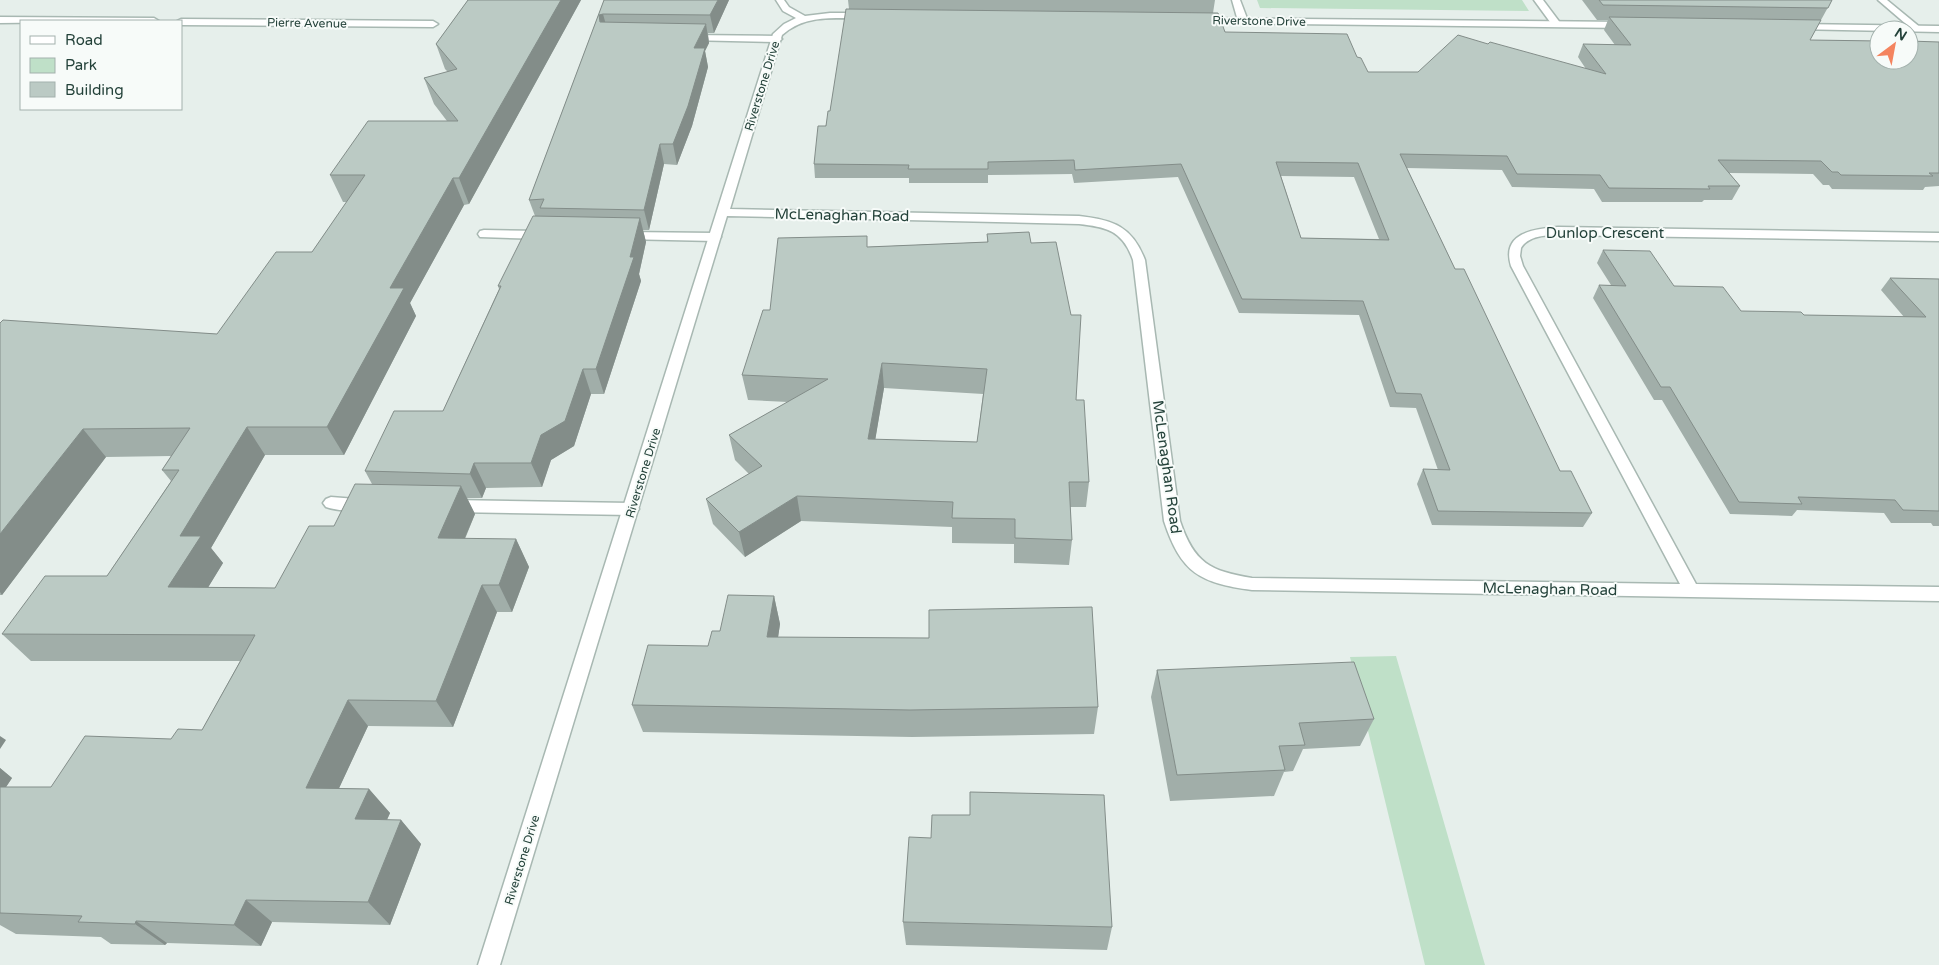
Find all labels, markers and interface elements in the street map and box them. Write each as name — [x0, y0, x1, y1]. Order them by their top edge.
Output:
street label: Riverstone Drive — [1212, 13, 1306, 29]
street label: Pierre Avenue — [267, 15, 347, 31]
legend — [20, 20, 182, 110]
north arrow — [1869, 20, 1919, 70]
text: N — [1891, 24, 1910, 45]
text: Road — [65, 31, 103, 49]
street label: Riverstone Drive — [742, 39, 782, 133]
text: Park — [65, 56, 97, 74]
text: Building — [65, 81, 124, 99]
street label: McLenaghan Road — [774, 205, 910, 225]
street label: Dunlop Crescent — [1546, 224, 1664, 242]
street label: McLenaghan Road — [1149, 399, 1185, 535]
street label: Riverstone Drive — [623, 426, 663, 520]
street label: McLenaghan Road — [1482, 579, 1618, 599]
street label: Riverstone Drive — [502, 813, 542, 907]

